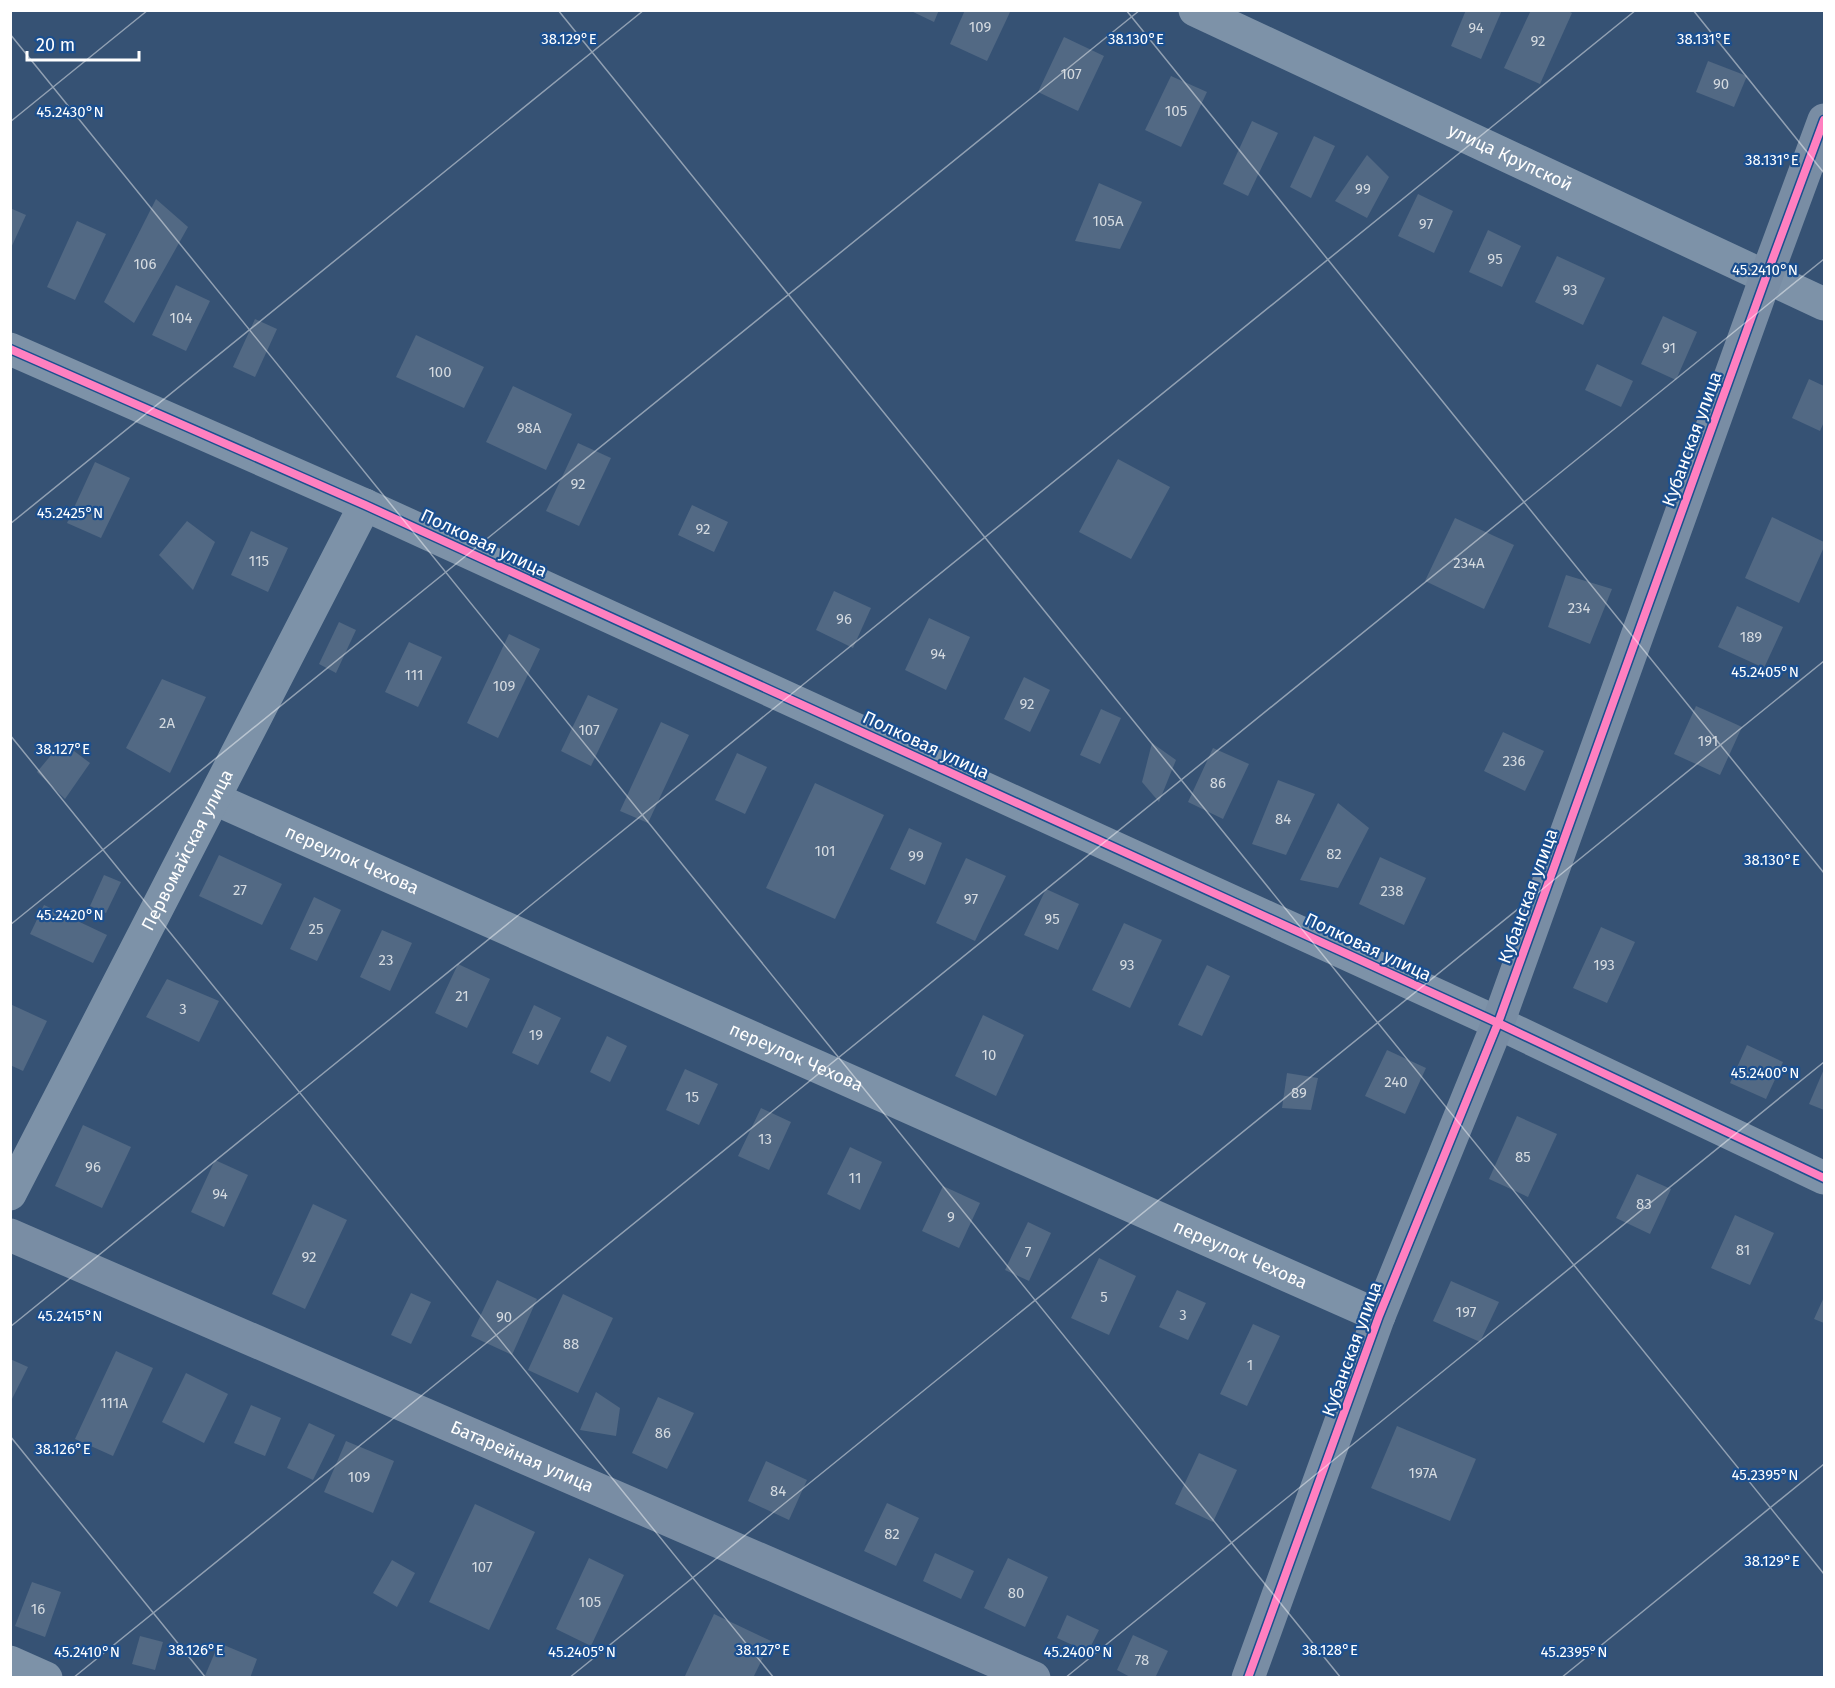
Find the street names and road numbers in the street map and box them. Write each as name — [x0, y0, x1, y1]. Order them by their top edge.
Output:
street label: улица Крупской — [1445, 119, 1576, 196]
street label: Кубанская улица — [1657, 368, 1727, 510]
street label: Полковая улица — [417, 504, 551, 582]
street label: Полковая улица — [859, 706, 993, 784]
street label: Первомайская улица — [137, 766, 238, 934]
street label: переулок Чехова — [282, 821, 422, 899]
street label: Кубанская улица — [1493, 825, 1563, 967]
street label: Полковая улица — [1301, 908, 1435, 986]
street label: переулок Чехова — [726, 1018, 867, 1096]
street label: переулок Чехова — [1170, 1215, 1311, 1294]
street label: Кубанская улица — [1317, 1278, 1387, 1420]
street label: Батарейная улица — [447, 1416, 597, 1497]

